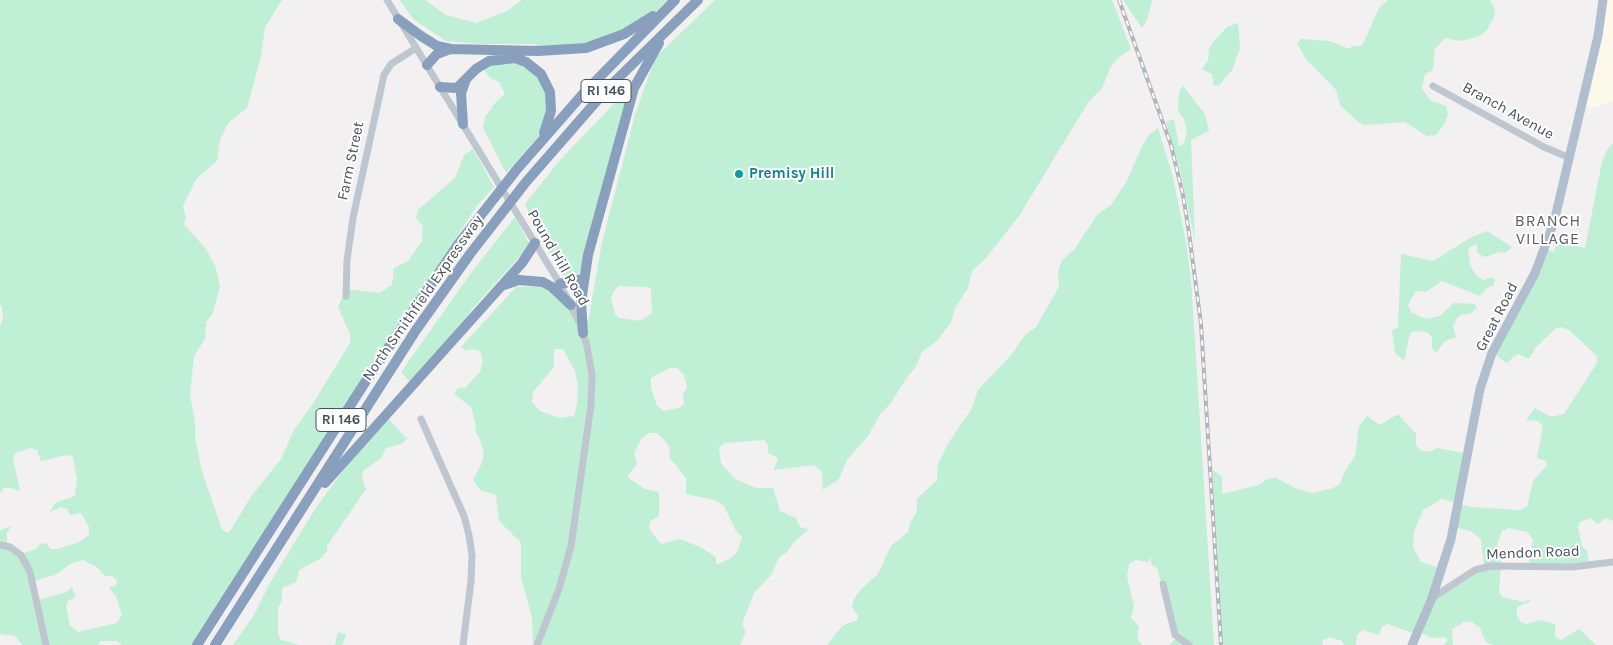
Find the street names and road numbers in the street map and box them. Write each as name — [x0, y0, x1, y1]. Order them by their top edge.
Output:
street label: Branch Avenue — [1459, 78, 1557, 144]
road number: RI 146 — [581, 80, 631, 102]
street label: Farm Street — [334, 120, 368, 202]
street label: Pound Hill Road — [523, 207, 593, 309]
street label: North Smithfield Expressway — [359, 212, 487, 384]
street label: Great Road — [1472, 280, 1522, 354]
road number: RI 146 — [316, 408, 366, 432]
street label: Mendon Road — [1486, 542, 1580, 564]

